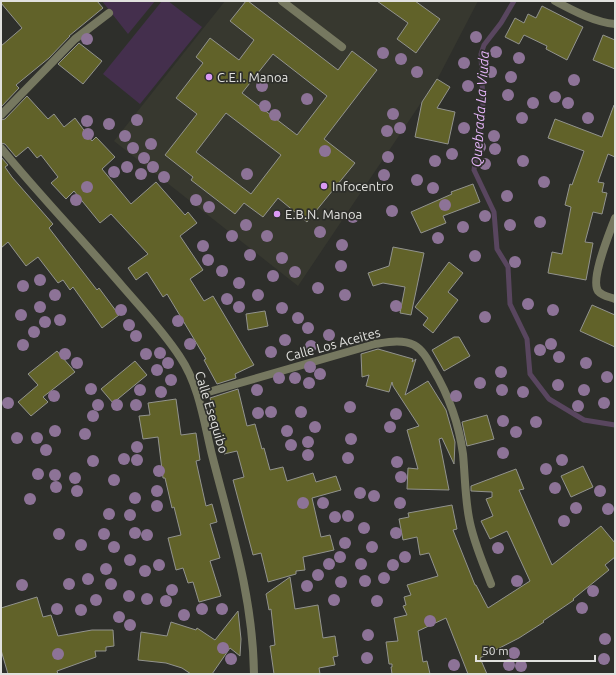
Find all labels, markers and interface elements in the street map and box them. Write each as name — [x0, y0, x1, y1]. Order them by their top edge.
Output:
water label: Quebrada La Viuda — [468, 50, 493, 168]
place label: C.E.I. Manoa — [217, 70, 288, 84]
marker: C.E.I. Manoa — [204, 72, 214, 82]
place label: Infocentro — [332, 179, 394, 193]
marker: Infocentro — [319, 181, 329, 191]
place label: E.B.N. Manoa — [285, 207, 362, 221]
marker: E.B.N. Manoa — [272, 209, 282, 219]
street label: Calle Los Aceites — [284, 325, 382, 363]
street label: Calle Esequibo — [193, 369, 231, 455]
scale bar — [476, 637, 595, 663]
text: 50 m — [482, 644, 509, 657]

